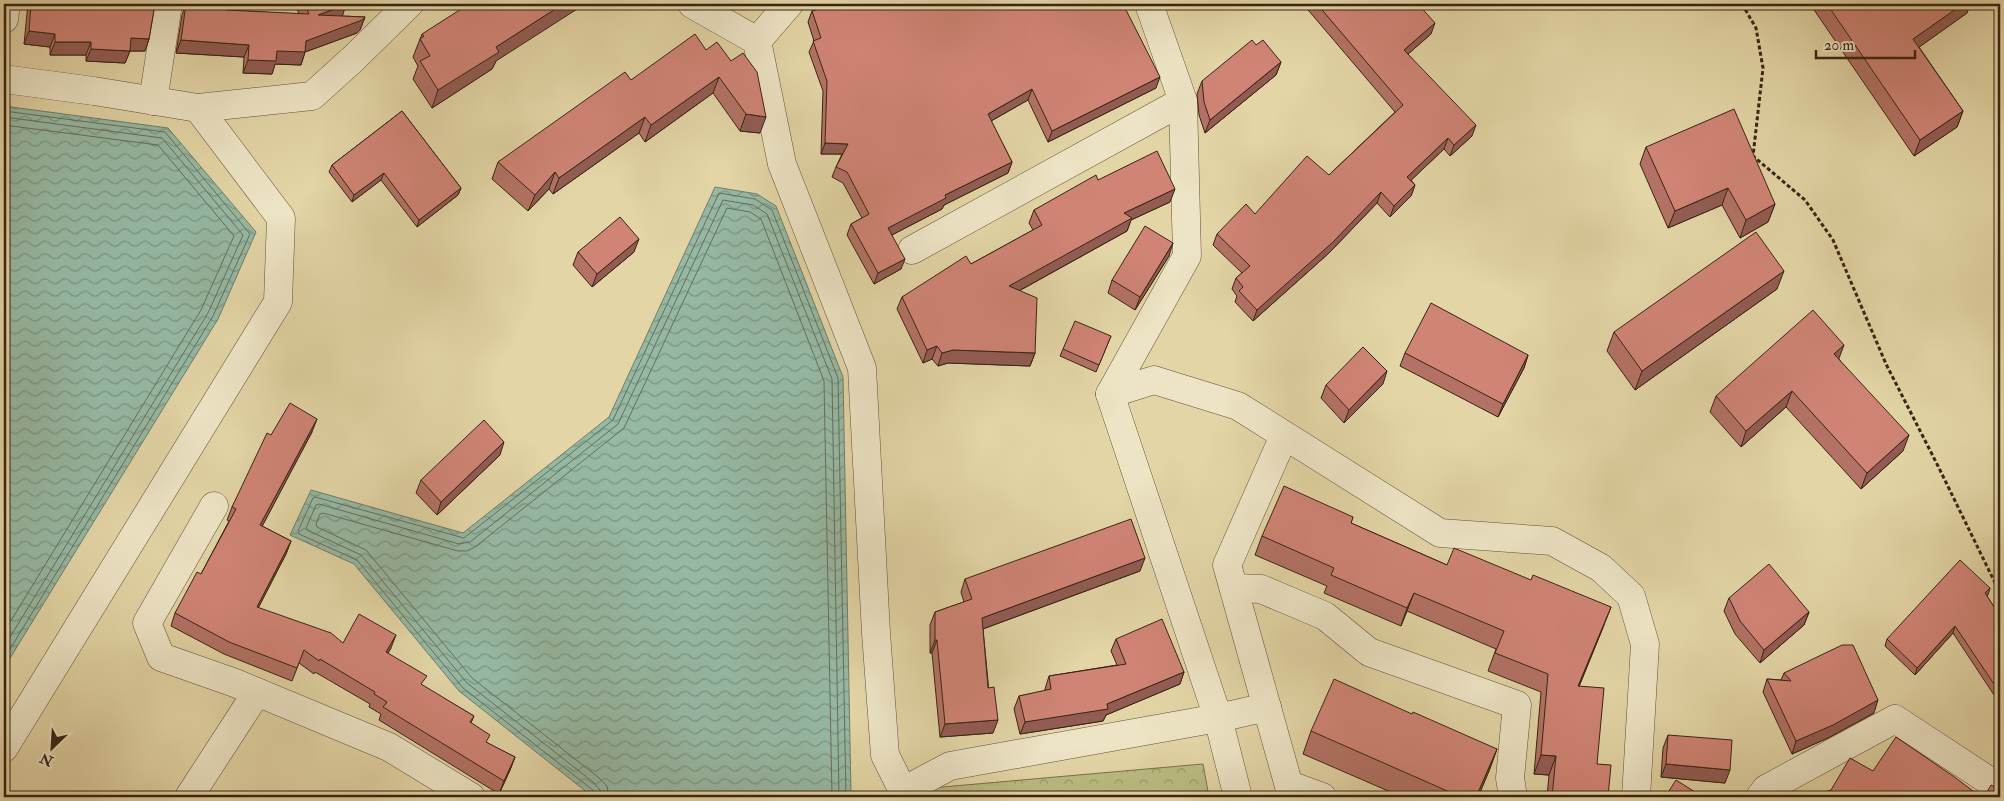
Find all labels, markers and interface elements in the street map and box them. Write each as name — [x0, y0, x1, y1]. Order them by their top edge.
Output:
scale bar — [1816, 28, 1915, 60]
text: 20 m — [1824, 36, 1854, 55]
north arrow — [28, 724, 78, 774]
text: N — [37, 749, 57, 770]

